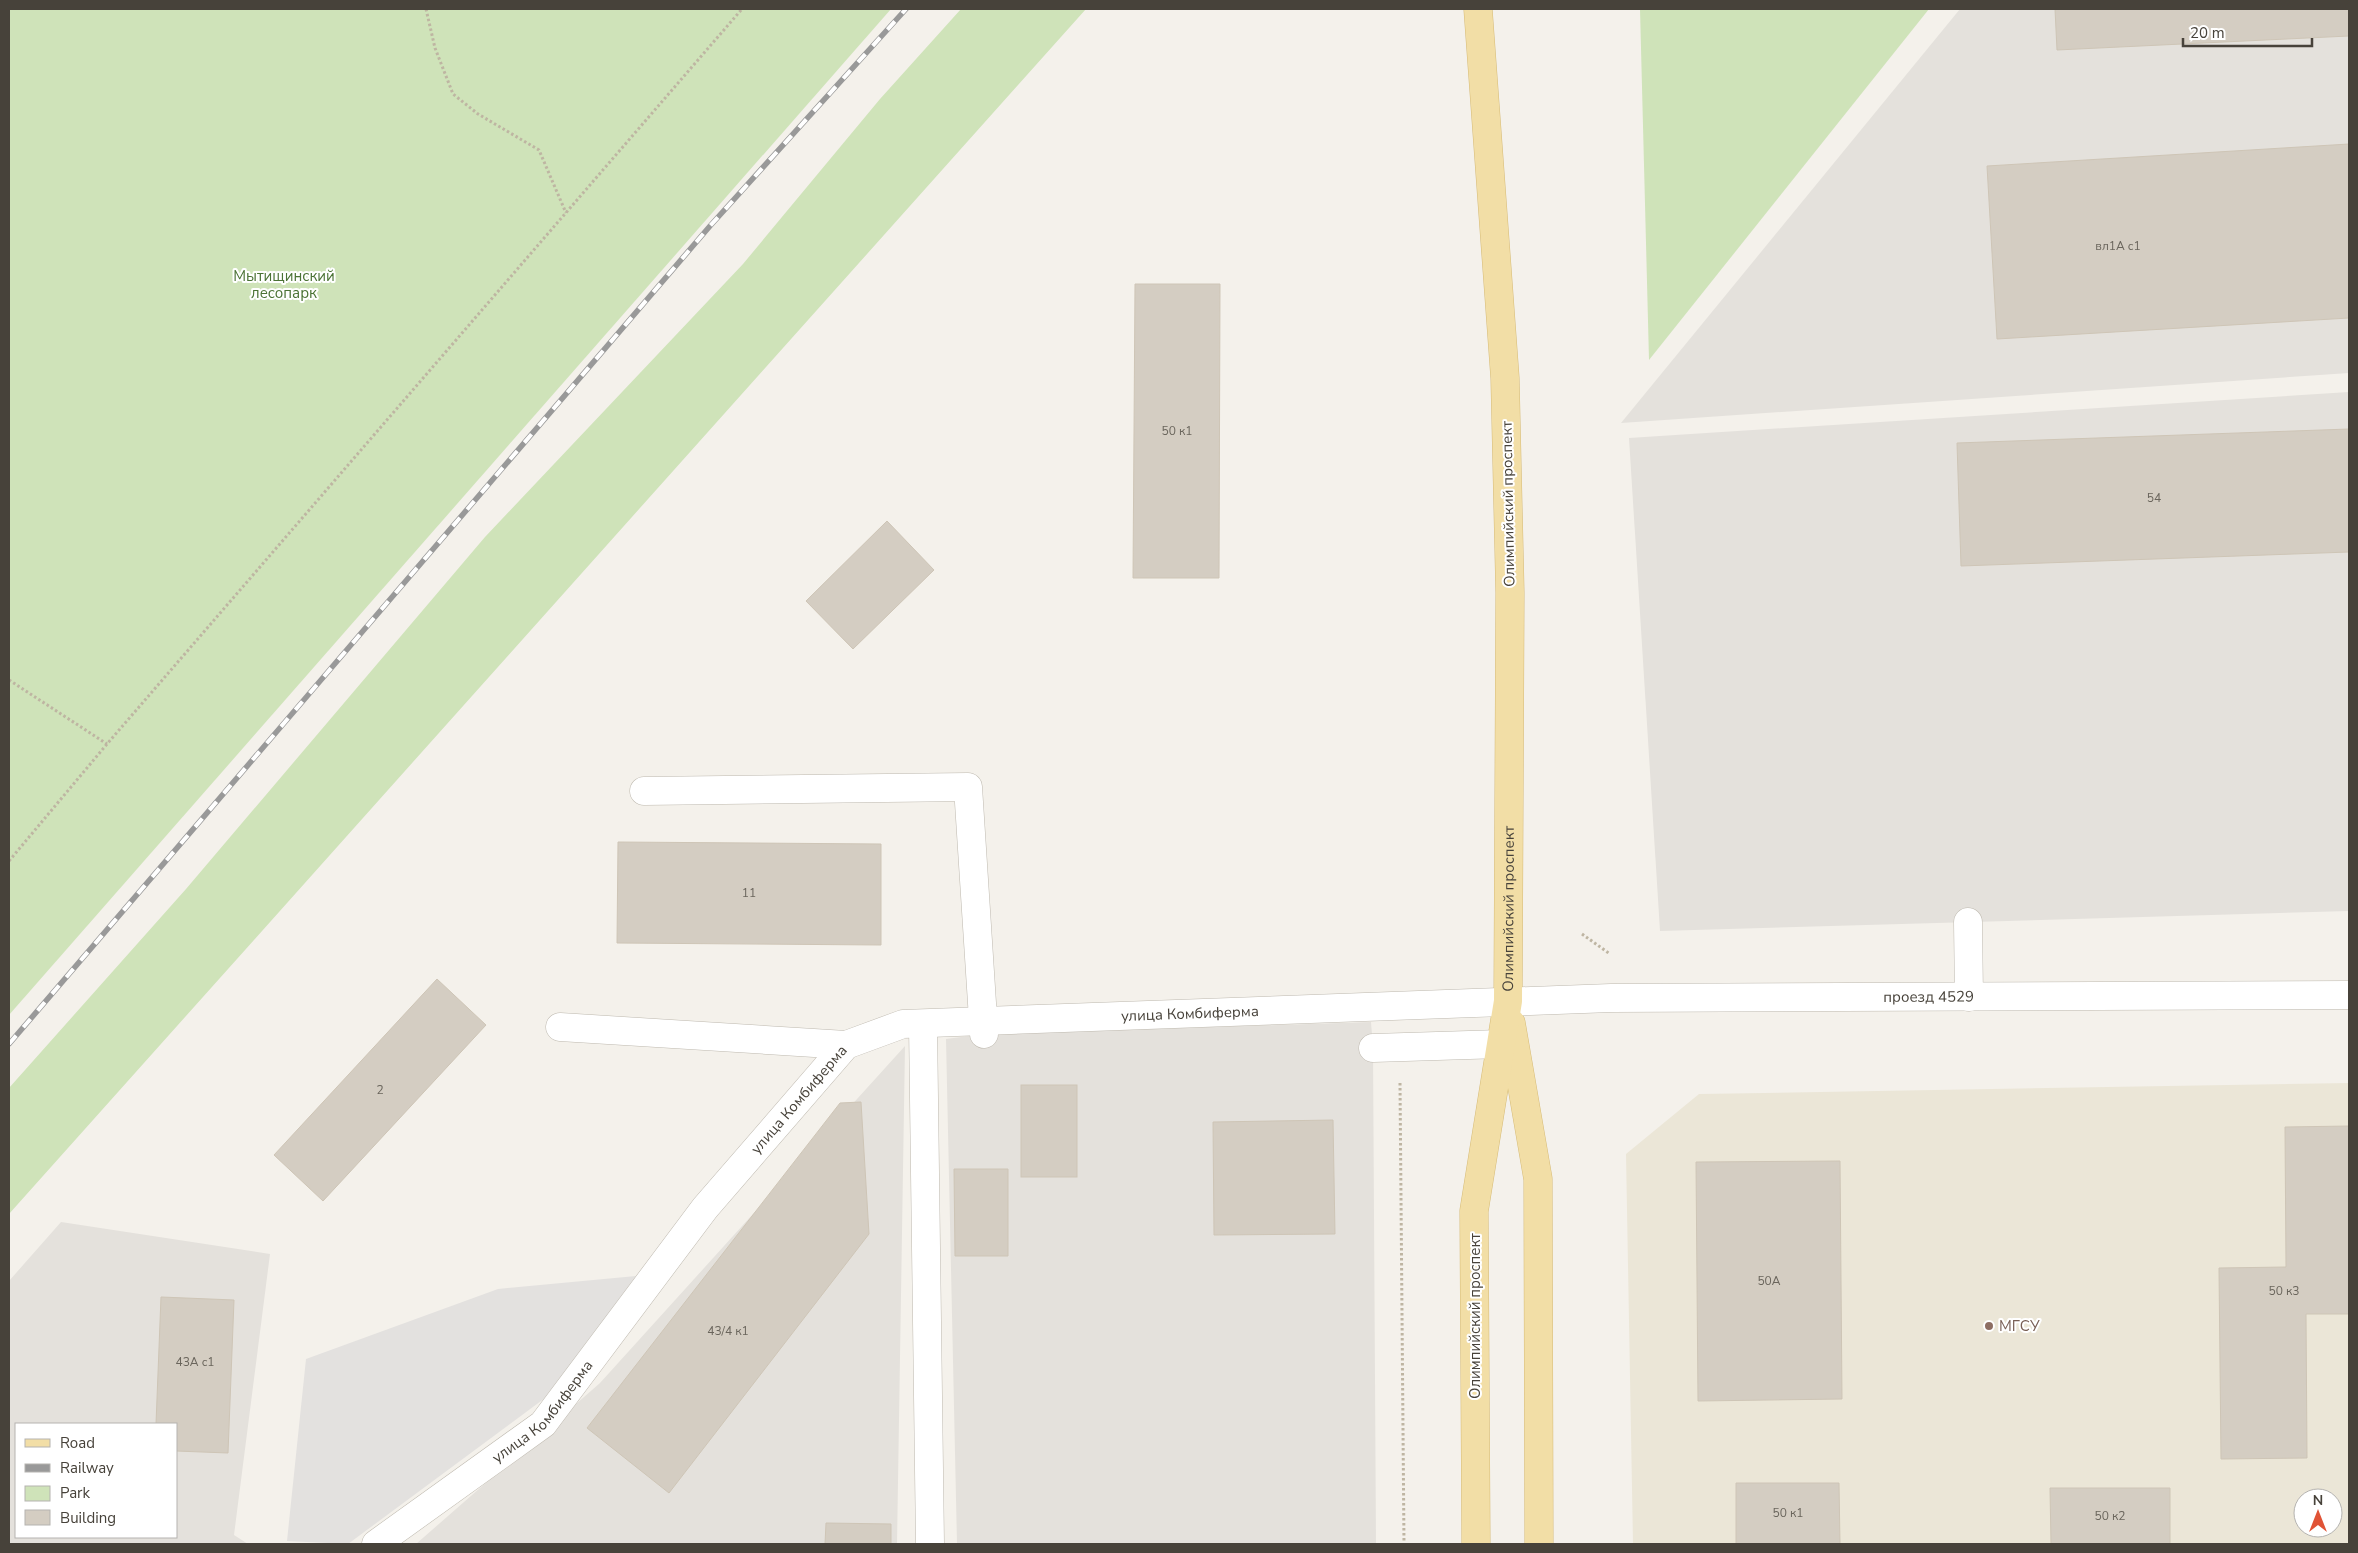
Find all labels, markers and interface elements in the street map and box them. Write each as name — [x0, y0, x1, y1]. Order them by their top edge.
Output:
scale bar — [2183, 15, 2312, 47]
text: 20 m — [2190, 23, 2225, 43]
house number: вл1А с1 — [2095, 238, 2141, 254]
park label: Мытищинский лесопарк — [233, 266, 335, 303]
street label: Олимпийский проспект — [1497, 421, 1519, 587]
house number: 50 к1 — [1162, 423, 1193, 439]
house number: 54 — [2147, 490, 2161, 506]
street label: Олимпийский проспект — [1498, 825, 1519, 992]
house number: 11 — [742, 885, 756, 901]
street label: проезд 4529 — [1883, 987, 1974, 1007]
street label: улица Комбиферма — [1121, 1001, 1259, 1026]
street label: улица Комбиферма — [746, 1041, 851, 1158]
house number: 2 — [376, 1082, 384, 1098]
street label: Олимпийский проспект — [1465, 1233, 1485, 1399]
house number: 50А — [1757, 1273, 1781, 1289]
house number: 50 к3 — [2269, 1283, 2300, 1299]
place label: МГСУ — [1999, 1316, 2040, 1336]
marker: МГСУ — [1983, 1320, 1995, 1332]
house number: 43/4 к1 — [707, 1323, 749, 1339]
house number: 43А с1 — [175, 1354, 215, 1370]
street label: улица Комбиферма — [488, 1356, 597, 1467]
legend — [15, 1423, 178, 1538]
text: Road — [60, 1433, 95, 1453]
text: Railway — [60, 1458, 114, 1478]
text: Park — [60, 1483, 90, 1503]
north arrow — [2293, 1488, 2343, 1538]
text: N — [2313, 1491, 2323, 1510]
house number: 50 к1 — [1773, 1505, 1804, 1521]
text: Building — [60, 1508, 116, 1528]
house number: 50 к2 — [2095, 1508, 2126, 1524]

